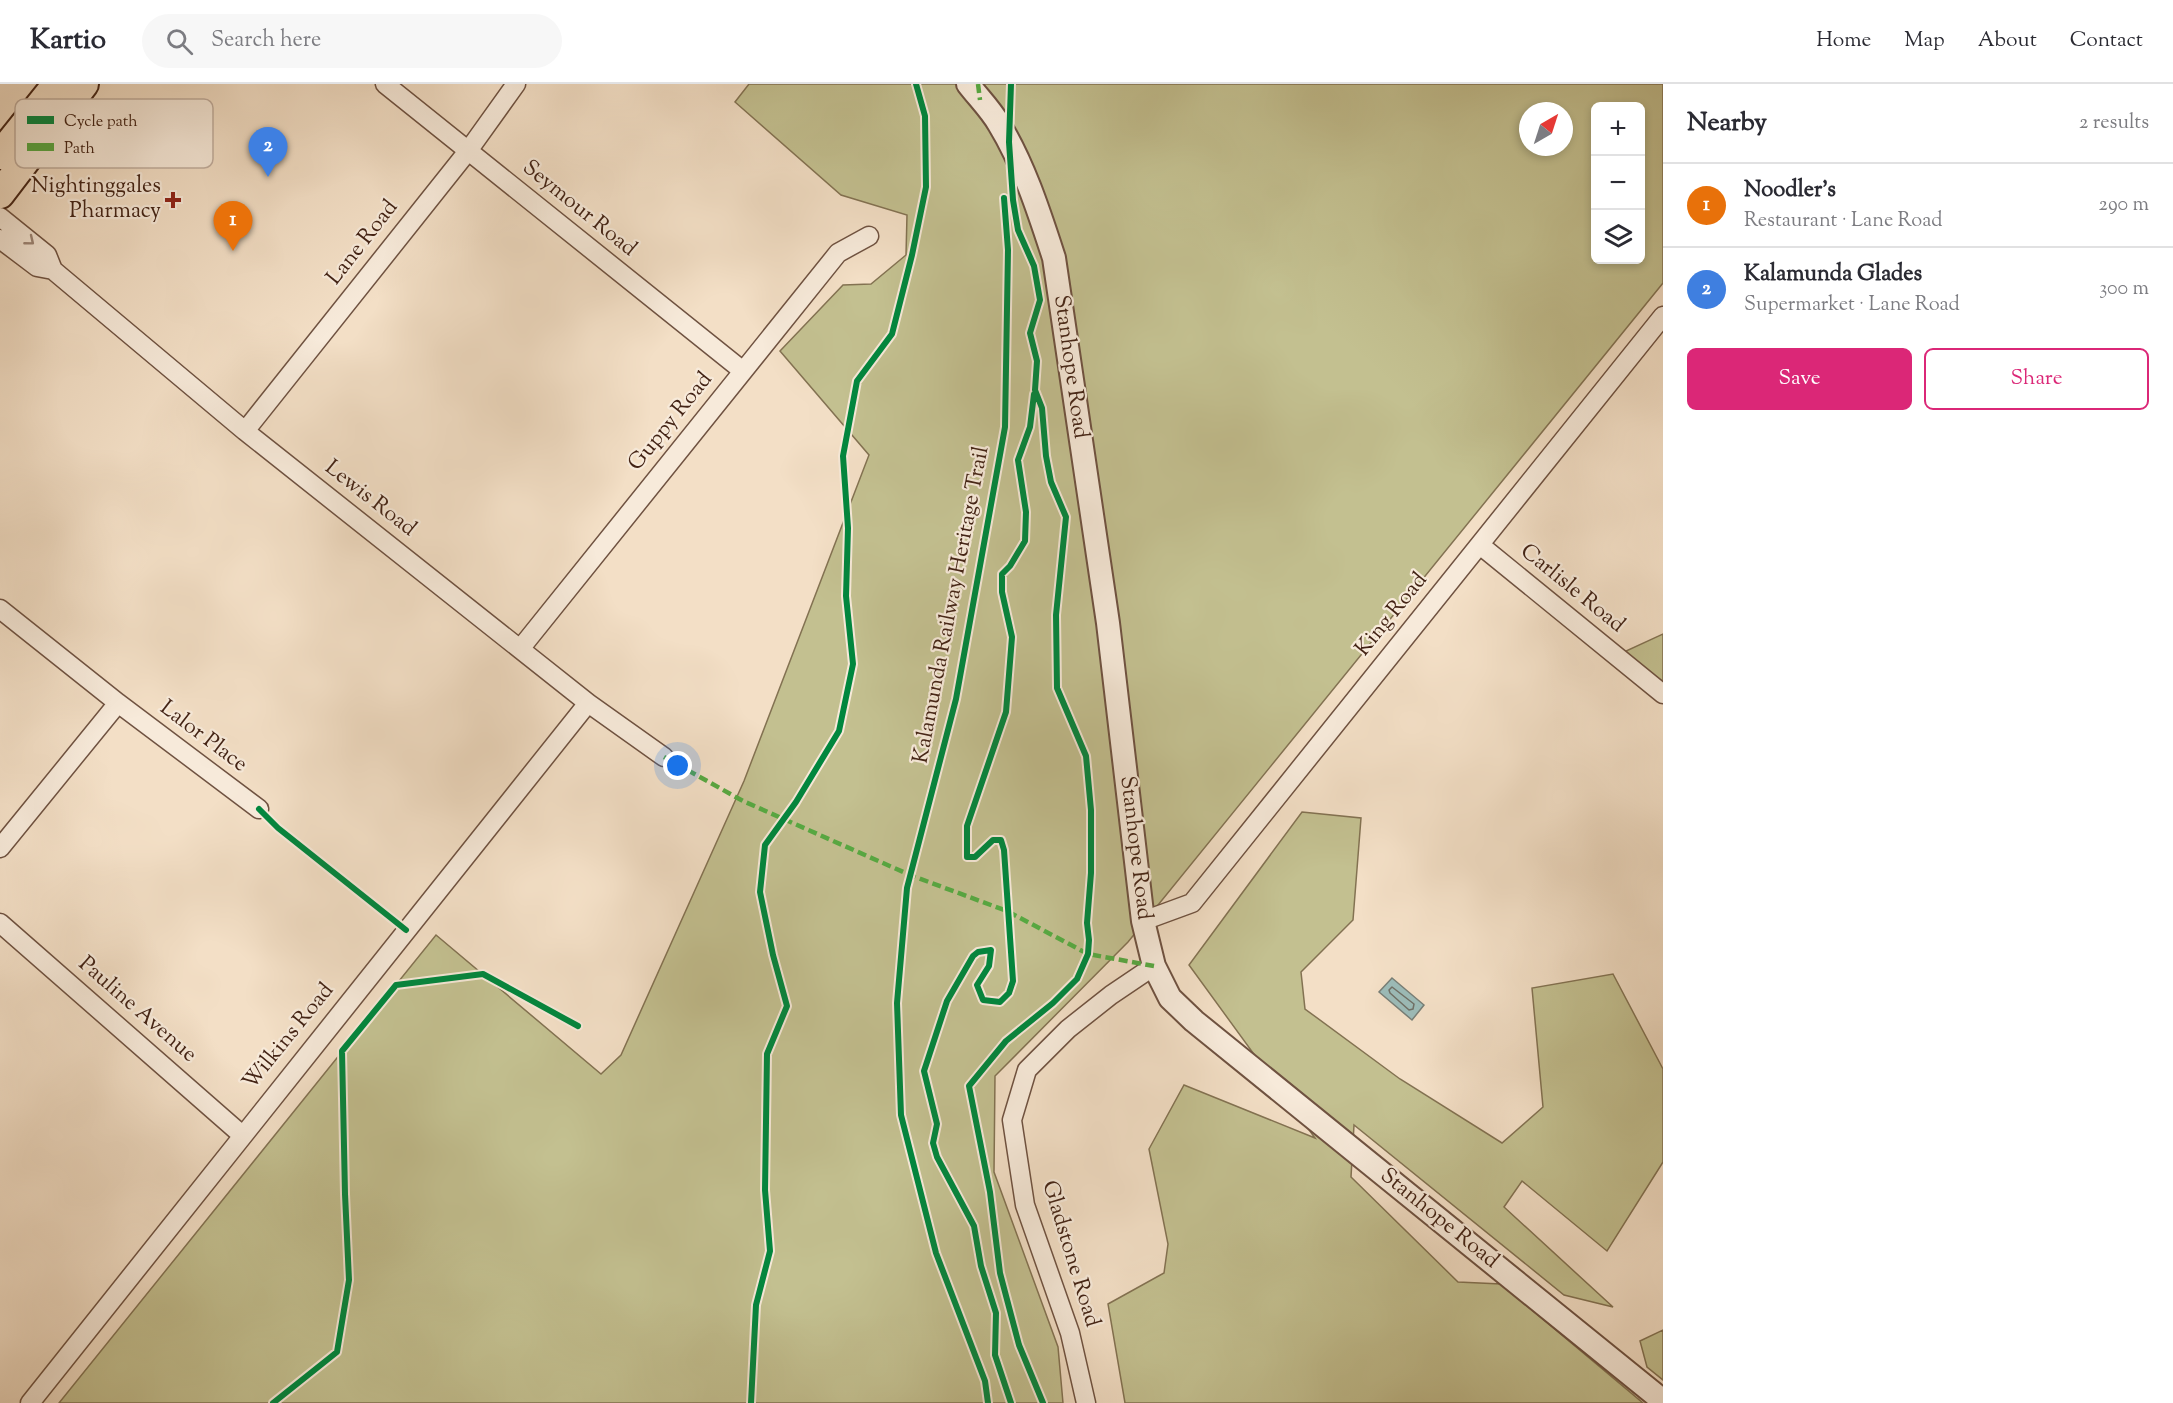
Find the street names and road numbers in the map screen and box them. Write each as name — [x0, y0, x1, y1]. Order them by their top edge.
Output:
street label: Seymour Road — [515, 153, 643, 265]
street label: Lane Road — [319, 194, 407, 292]
street label: Stanhope Road — [1044, 293, 1096, 441]
street label: Guppy Road — [621, 366, 721, 478]
street label: Kalamunda Railway Heritage Trail — [906, 444, 998, 766]
street label: Lewis Road — [317, 453, 423, 545]
street label: Carlisle Road — [1513, 537, 1631, 641]
street label: King Road — [1348, 566, 1436, 664]
street label: Lalor Place — [152, 693, 254, 781]
street label: Stanhope Road — [1110, 774, 1160, 922]
street label: Pauline Avenue — [71, 949, 203, 1071]
street label: Wilkins Road — [236, 977, 342, 1097]
street label: Stanhope Road — [1373, 1161, 1505, 1277]
street label: Gladstone Road — [1033, 1177, 1107, 1331]

